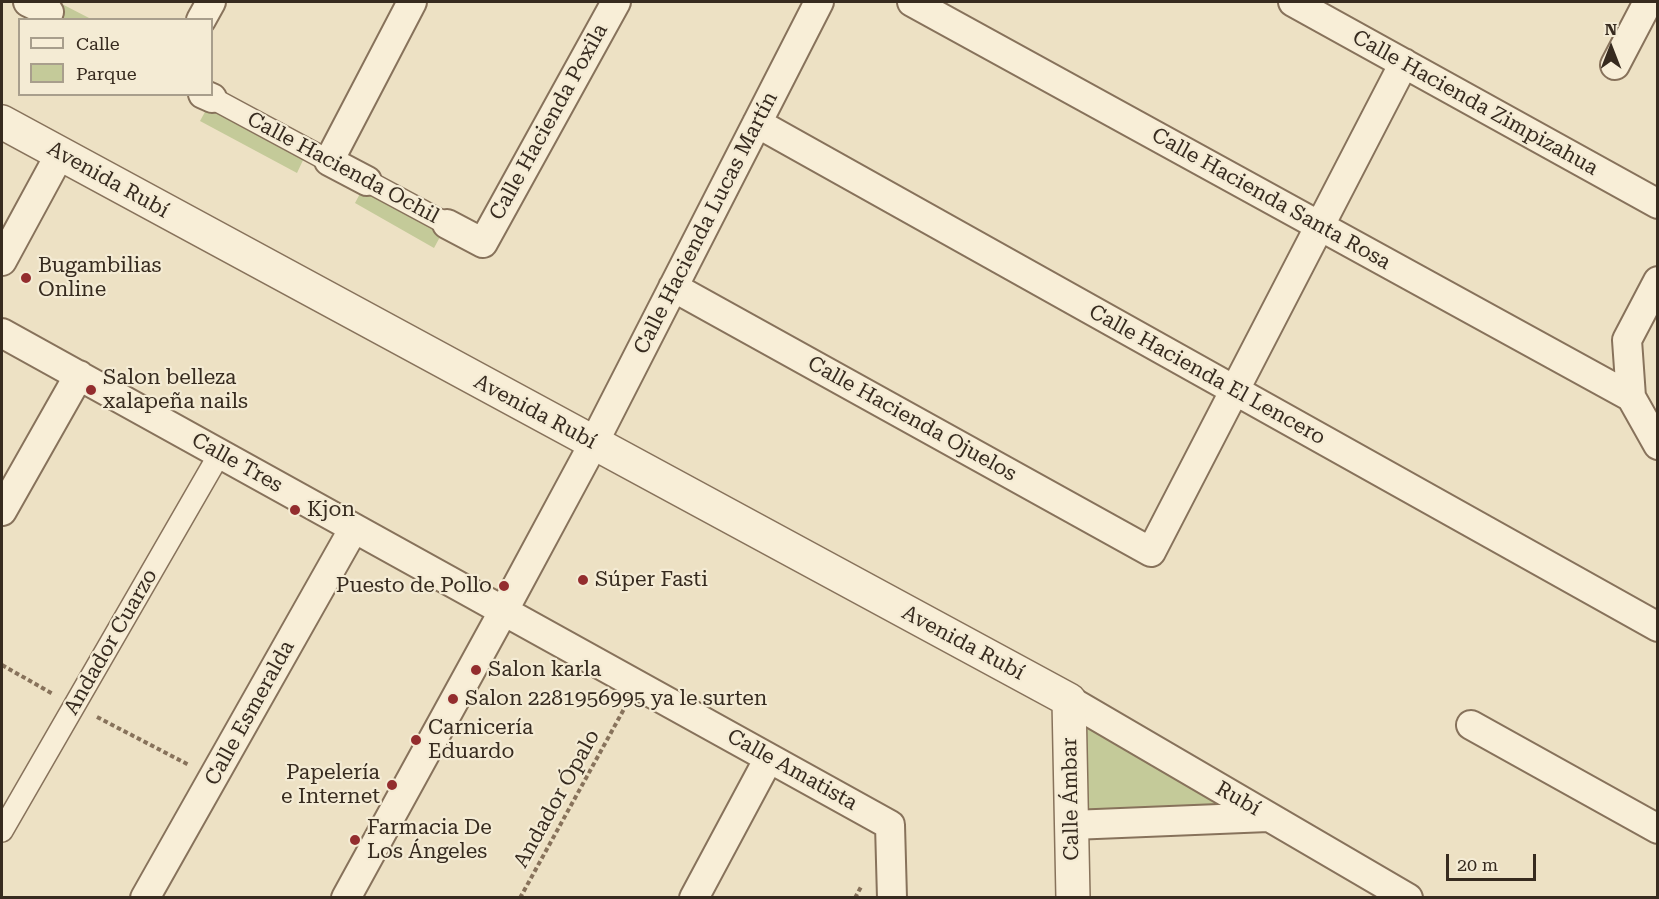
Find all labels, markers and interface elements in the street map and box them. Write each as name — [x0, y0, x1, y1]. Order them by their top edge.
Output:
legend — [18, 18, 213, 96]
north arrow — [1581, 18, 1641, 78]
street label: Calle Hacienda Poxila — [484, 19, 614, 225]
text: N — [1605, 20, 1617, 39]
street label: Calle Hacienda Zimpizahua — [1348, 25, 1602, 181]
text: Calle — [76, 33, 120, 54]
text: Parque — [76, 63, 137, 84]
street label: Calle Hacienda Lucas Martín — [629, 88, 783, 358]
street label: Calle Hacienda Ochil — [243, 107, 443, 229]
street label: Calle Hacienda Santa Rosa — [1147, 123, 1395, 275]
street label: Avenida Rubí — [43, 136, 173, 224]
place label: Bugambilias Online — [38, 253, 162, 303]
marker: Bugambilias Online — [19, 271, 33, 285]
street label: Calle Hacienda El Lencero — [1084, 299, 1330, 451]
street label: Calle Hacienda Ojuelos — [803, 351, 1021, 487]
place label: Salon belleza xalapeña nails — [103, 365, 248, 415]
street label: Avenida Rubí — [469, 369, 601, 455]
marker: Salon belleza xalapeña nails — [84, 383, 98, 397]
street label: Calle Tres — [187, 428, 287, 498]
place label: Kjon — [307, 497, 355, 523]
marker: Kjon — [288, 503, 302, 517]
street label: Andador Cuarzo — [59, 565, 163, 719]
place label: Súper Fasti — [595, 567, 708, 593]
place label: Puesto de Pollo — [336, 573, 492, 599]
marker: Súper Fasti — [576, 573, 590, 587]
marker: Puesto de Pollo — [497, 579, 511, 593]
street label: Avenida Rubí — [897, 600, 1029, 686]
street label: Calle Esmeralda — [200, 636, 300, 790]
place label: Salon karla — [488, 657, 601, 683]
marker: Salon karla — [469, 663, 483, 677]
place label: Salon 2281956995 ya le surten — [465, 686, 767, 712]
marker: Salon 2281956995 ya le surten — [446, 692, 460, 706]
place label: Carnicería Eduardo — [428, 715, 533, 765]
street label: Calle Amatista — [722, 724, 862, 816]
street label: Andador Ópalo — [509, 725, 605, 873]
marker: Carnicería Eduardo — [409, 733, 423, 747]
street label: Calle Ámbar — [1057, 737, 1085, 861]
place label: Papelería e Internet — [281, 760, 380, 810]
street label: Rubí — [1211, 776, 1265, 822]
marker: Papelería e Internet — [385, 778, 399, 792]
place label: Farmacia De Los Ángeles — [367, 815, 492, 865]
marker: Farmacia De Los Ángeles — [348, 833, 362, 847]
scale bar — [1449, 842, 1539, 880]
text: 20 m — [1457, 854, 1498, 875]

